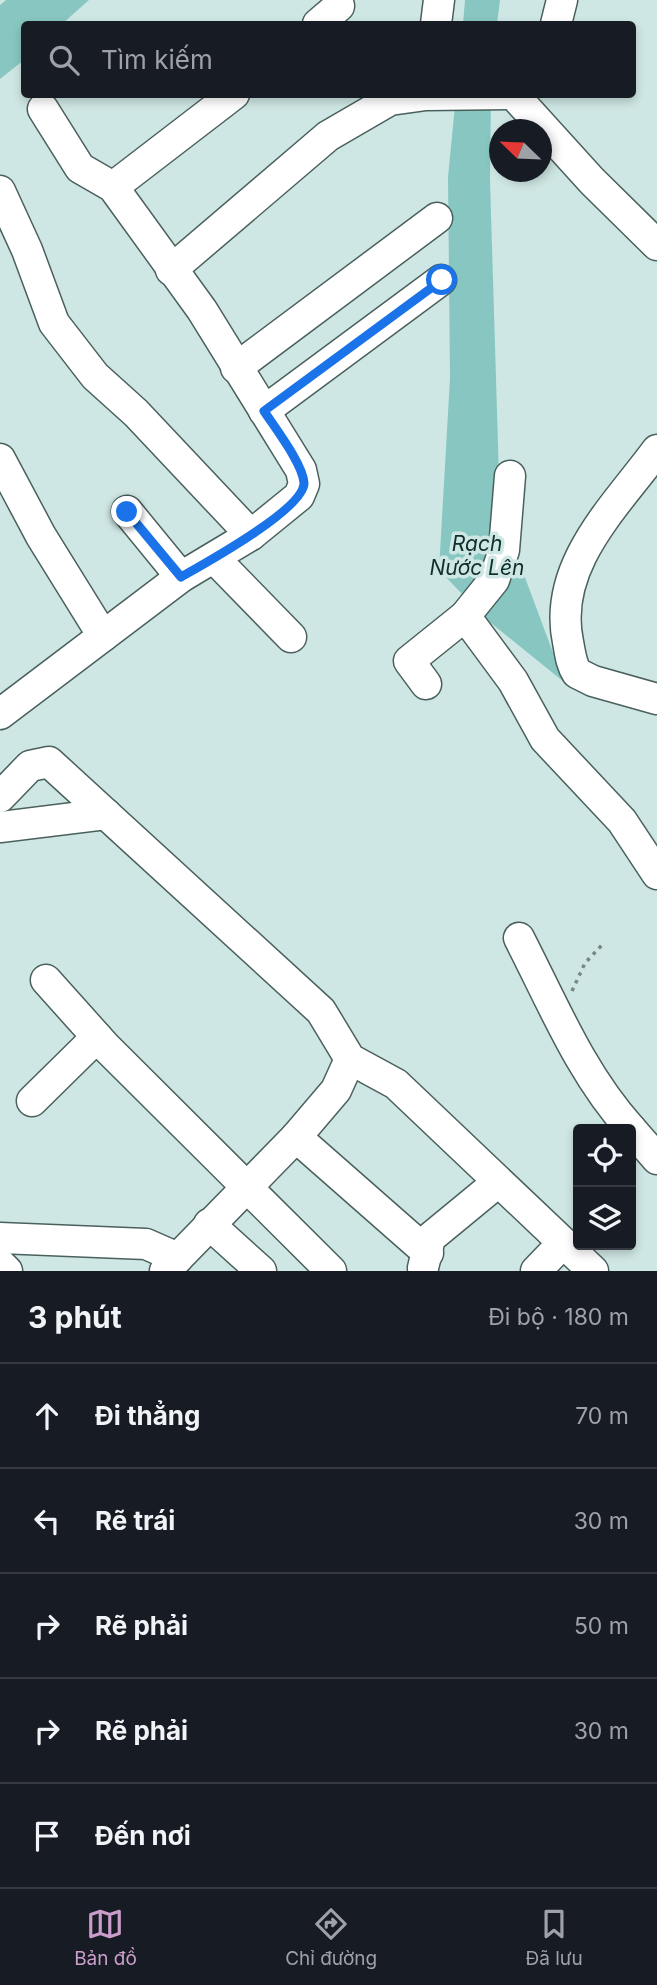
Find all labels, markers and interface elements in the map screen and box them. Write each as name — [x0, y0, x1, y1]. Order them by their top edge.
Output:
search box — [21, 21, 636, 98]
icon: search — [45, 41, 83, 79]
text: Tìm kiếm — [101, 44, 213, 75]
north arrow — [489, 119, 552, 182]
route start — [426, 264, 457, 295]
route end — [111, 496, 142, 527]
water label: Rạch Nước Lên — [430, 531, 524, 580]
map controls — [573, 1124, 636, 1250]
button: locate — [573, 1124, 636, 1187]
button: layers — [573, 1187, 636, 1250]
text: 3 phút — [28, 1299, 122, 1335]
text: Đi bộ · 180 m — [488, 1303, 629, 1331]
icon: ahead — [28, 1397, 66, 1435]
text: Đi thẳng — [95, 1400, 200, 1431]
text: 70 m — [575, 1402, 629, 1430]
icon: left — [28, 1502, 66, 1540]
text: Rẽ trái — [95, 1505, 175, 1536]
text: 30 m — [574, 1507, 629, 1535]
icon: right — [28, 1607, 66, 1645]
text: Rẽ phải — [95, 1610, 188, 1641]
text: 50 m — [574, 1612, 629, 1640]
icon: right — [28, 1712, 66, 1750]
text: Rẽ phải — [95, 1715, 188, 1746]
text: 30 m — [574, 1717, 629, 1745]
icon: arrive — [28, 1817, 66, 1855]
text: Đến nơi — [95, 1820, 191, 1851]
tab: Bản đồ — [74, 1905, 137, 1970]
tab: Chỉ đường — [285, 1905, 377, 1970]
tab: Đã lưu — [525, 1905, 583, 1970]

